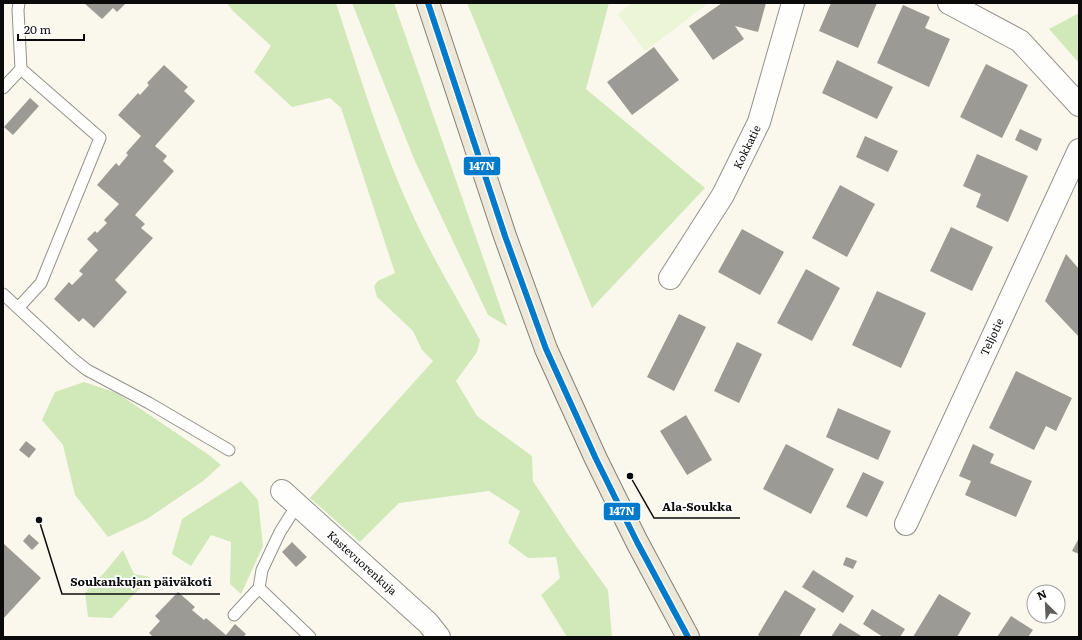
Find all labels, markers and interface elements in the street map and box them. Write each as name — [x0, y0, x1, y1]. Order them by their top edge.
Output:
scale bar — [18, 16, 84, 42]
text: 20 m — [24, 20, 51, 38]
street label: Kokkatie — [729, 122, 764, 171]
line badge: 147N — [463, 156, 501, 176]
text: 147N — [469, 157, 495, 173]
street label: Teljotie — [975, 315, 1007, 358]
callout: Ala-Soukka — [654, 494, 740, 518]
text: Ala-Soukka — [662, 497, 732, 515]
line badge: 147N — [603, 502, 641, 521]
text: 147N — [609, 502, 635, 518]
street label: Kastevuorenkuja — [324, 526, 401, 598]
callout: Soukankujan päiväkoti — [62, 570, 220, 594]
text: Soukankujan päiväkoti — [70, 572, 212, 590]
north arrow — [1026, 584, 1066, 624]
text: N — [1034, 585, 1049, 603]

